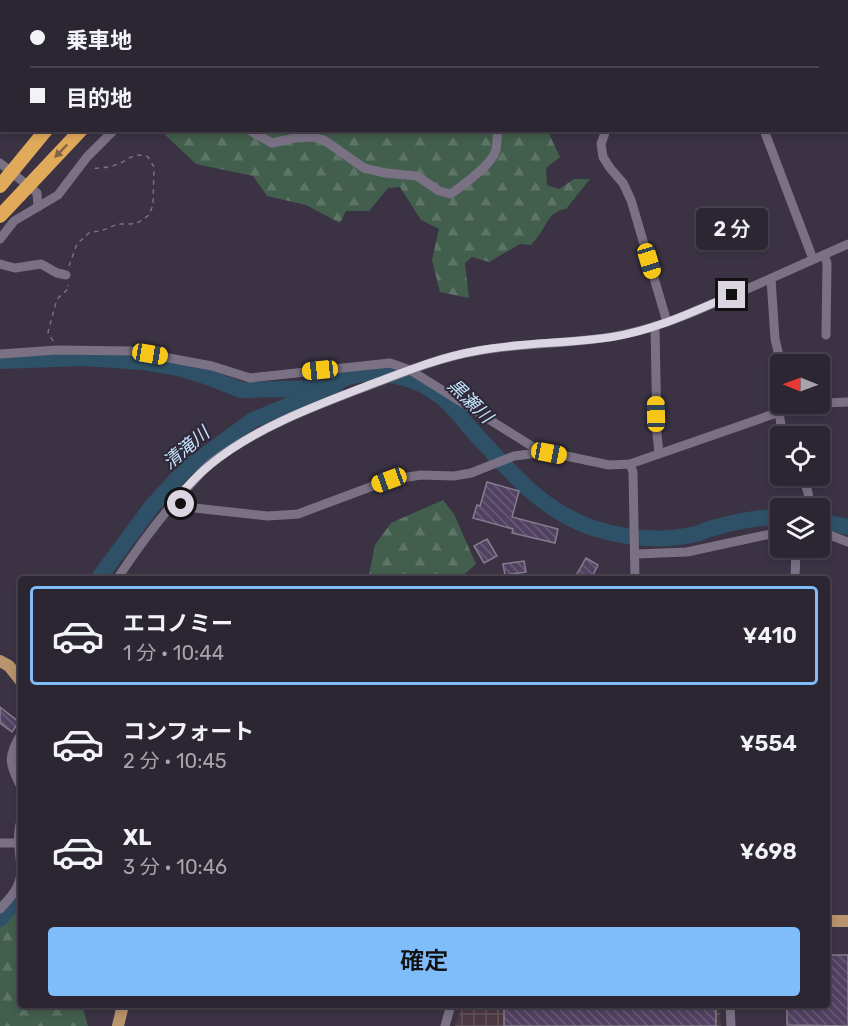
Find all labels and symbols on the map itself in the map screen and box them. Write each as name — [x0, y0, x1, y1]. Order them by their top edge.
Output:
one-way arrow — [55, 144, 69, 158]
callout: 2 分 — [696, 208, 768, 250]
car — [635, 241, 663, 281]
route end — [718, 281, 745, 308]
car — [131, 342, 169, 366]
north arrow — [770, 354, 830, 414]
car — [301, 359, 339, 381]
water label: 黒瀬川 — [443, 374, 499, 429]
car — [647, 396, 665, 432]
water label: 清滝川 — [158, 421, 215, 474]
car — [530, 441, 568, 465]
car — [369, 465, 409, 495]
route start — [167, 490, 194, 517]

